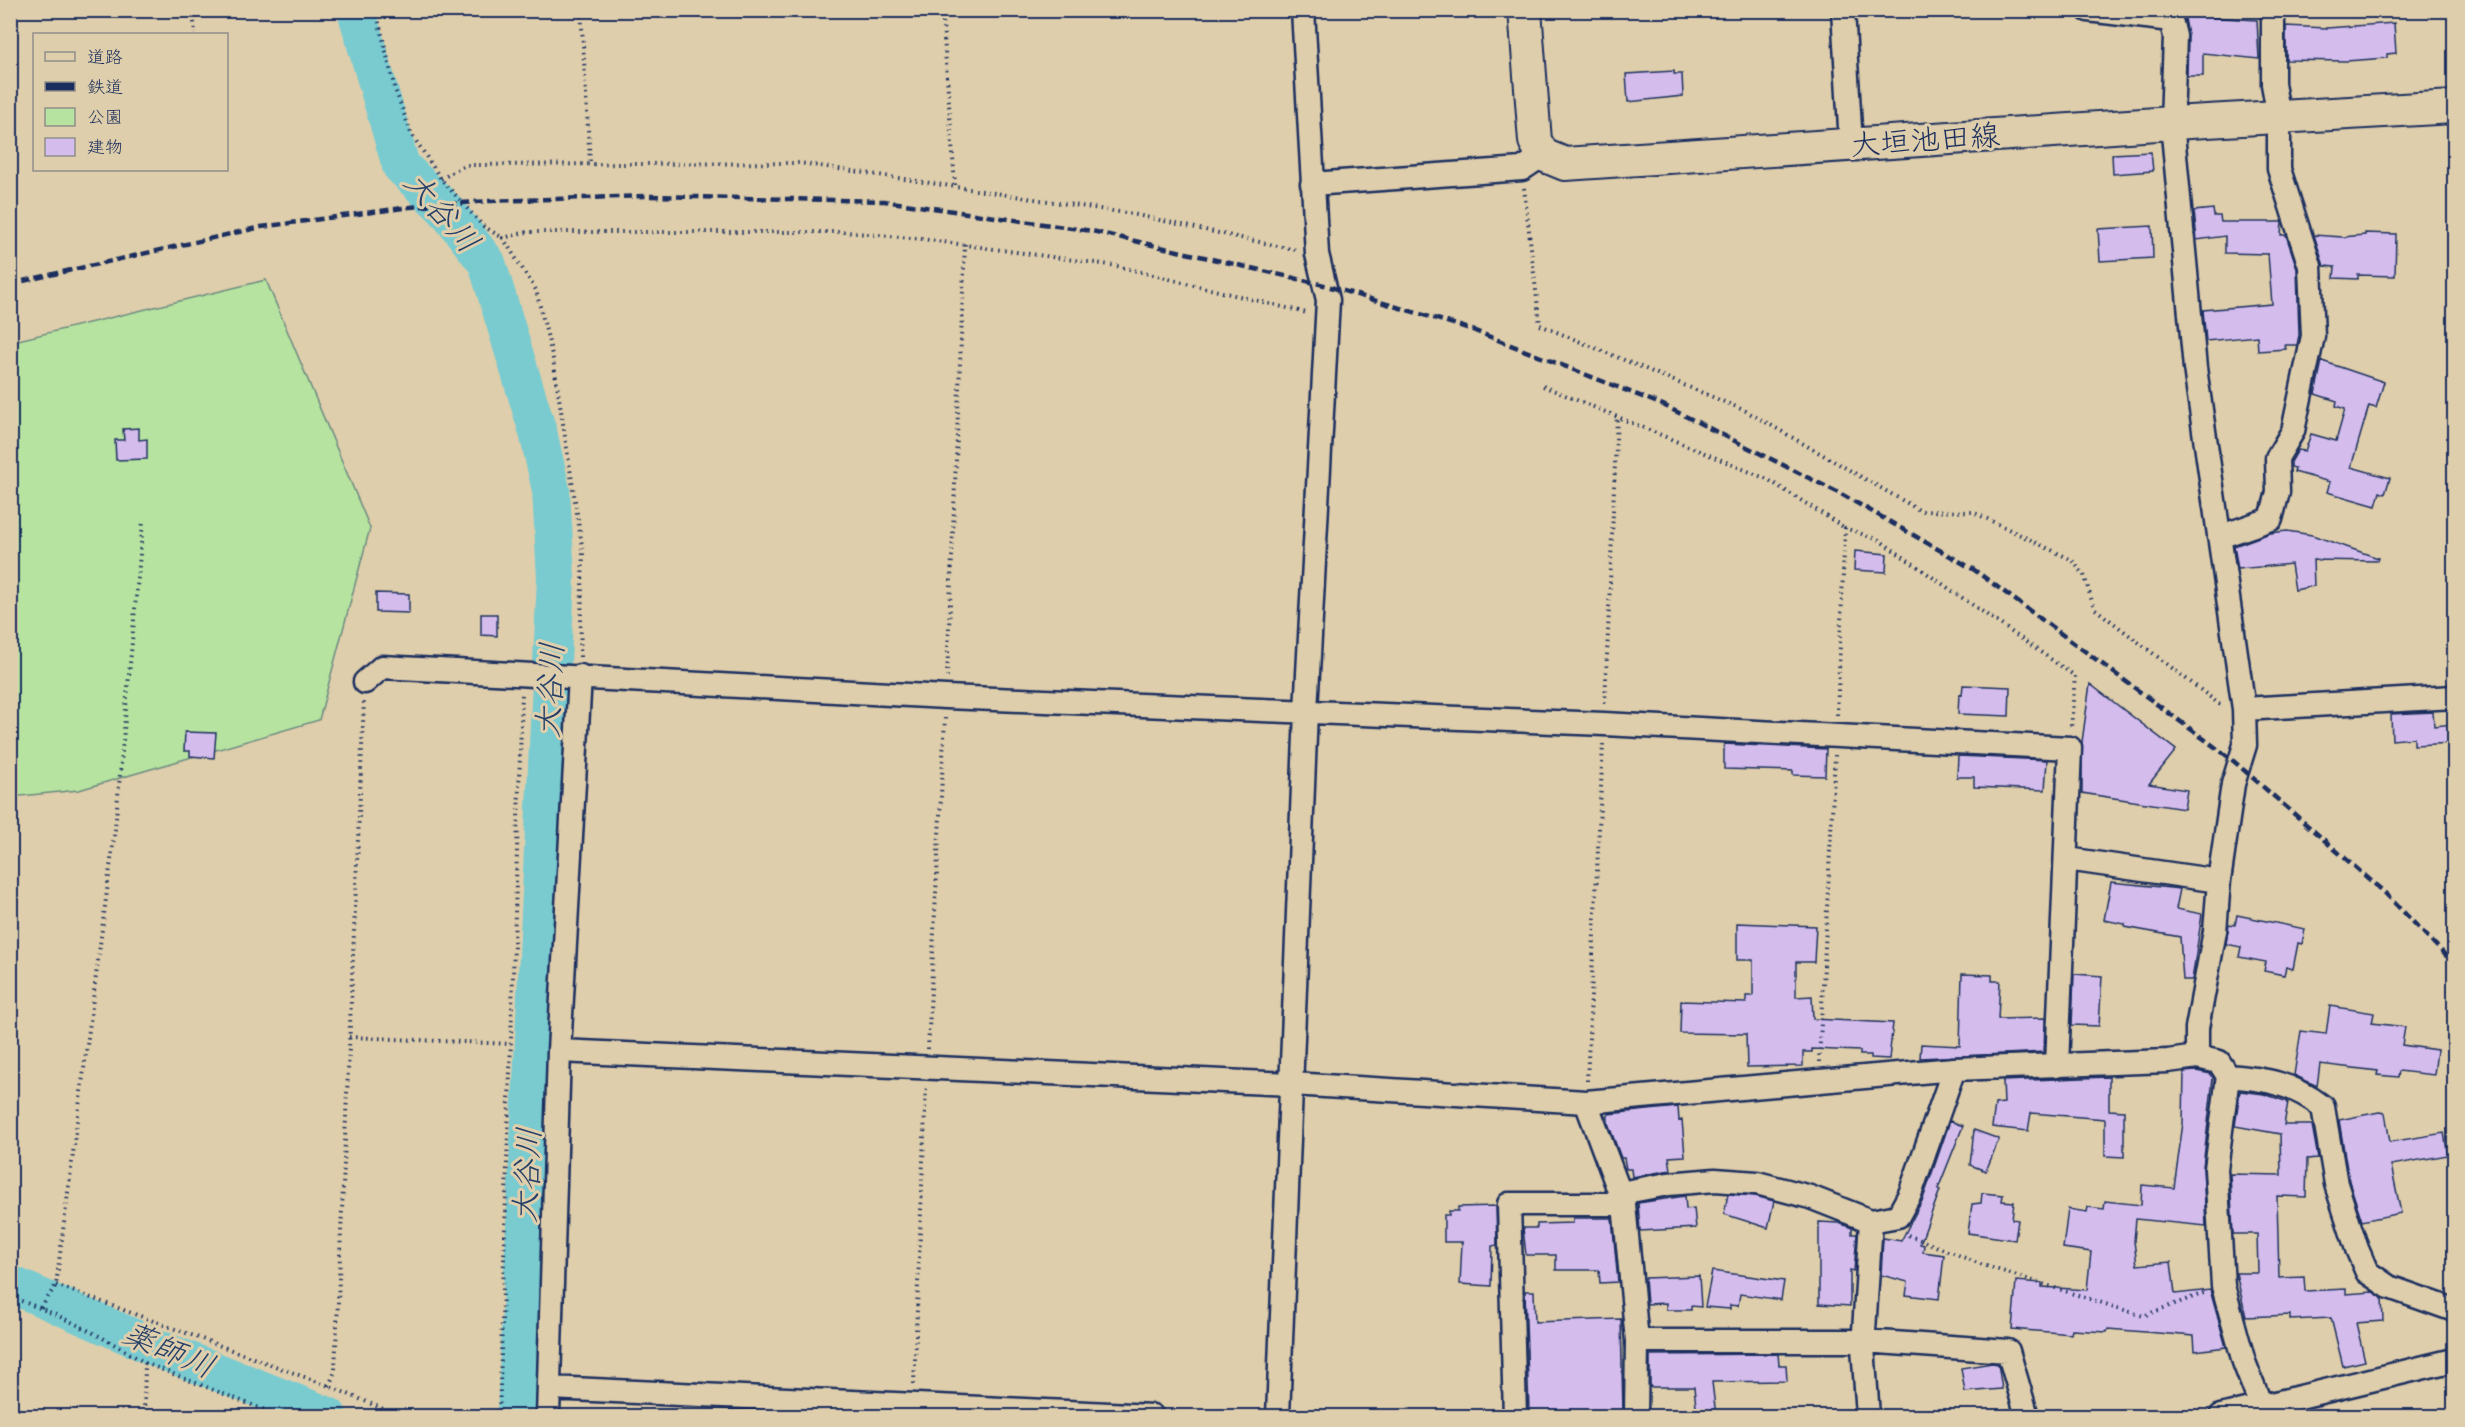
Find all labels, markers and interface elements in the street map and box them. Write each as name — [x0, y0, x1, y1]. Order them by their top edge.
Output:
legend — [33, 33, 228, 171]
text: 道路 — [87, 46, 123, 68]
text: 鉄道 — [87, 76, 123, 98]
text: 公園 — [87, 106, 123, 128]
street label: 大垣池田線 — [1849, 116, 2001, 164]
text: 建物 — [87, 136, 123, 158]
water label: 大谷川 — [395, 162, 489, 262]
water label: 大谷川 — [527, 641, 573, 739]
water label: 大谷川 — [504, 1126, 550, 1224]
water label: 薬師川 — [117, 1312, 221, 1388]

